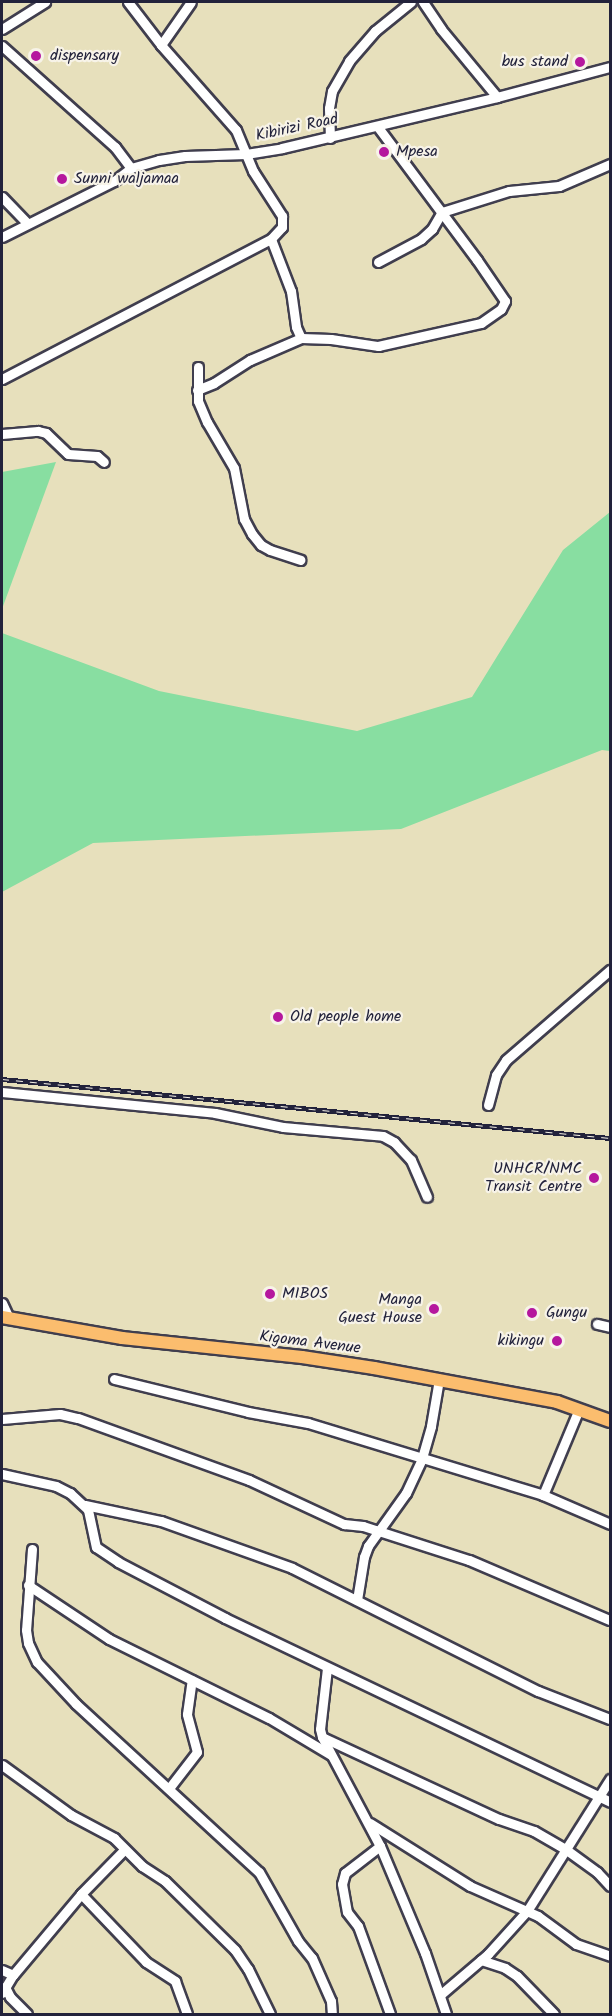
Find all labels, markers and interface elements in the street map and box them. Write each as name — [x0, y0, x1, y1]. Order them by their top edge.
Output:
place label: dispensary — [50, 46, 119, 66]
marker: dispensary — [27, 47, 45, 65]
place label: bus stand — [502, 52, 568, 72]
marker: bus stand — [573, 55, 587, 69]
street label: Kibirizi Road — [254, 110, 340, 146]
place label: Mpesa — [396, 142, 438, 162]
marker: Mpesa — [377, 145, 391, 159]
place label: Sunni waljamaa — [74, 169, 179, 189]
marker: Sunni waljamaa — [55, 172, 69, 186]
place label: Old people home — [290, 1007, 401, 1027]
marker: Old people home — [271, 1010, 285, 1024]
place label: UNHCR/NMC Transit Centre — [485, 1159, 582, 1197]
marker: UNHCR/NMC Transit Centre — [587, 1171, 601, 1185]
place label: MIBOS — [282, 1284, 328, 1304]
marker: MIBOS — [263, 1287, 277, 1301]
place label: Manga Guest House — [338, 1290, 422, 1328]
marker: Manga Guest House — [427, 1302, 441, 1316]
place label: Gungu — [546, 1303, 587, 1323]
marker: Gungu — [523, 1304, 541, 1322]
street label: Kigoma Avenue — [258, 1327, 362, 1359]
place label: kikingu — [498, 1331, 544, 1351]
marker: kikingu — [548, 1332, 566, 1350]

